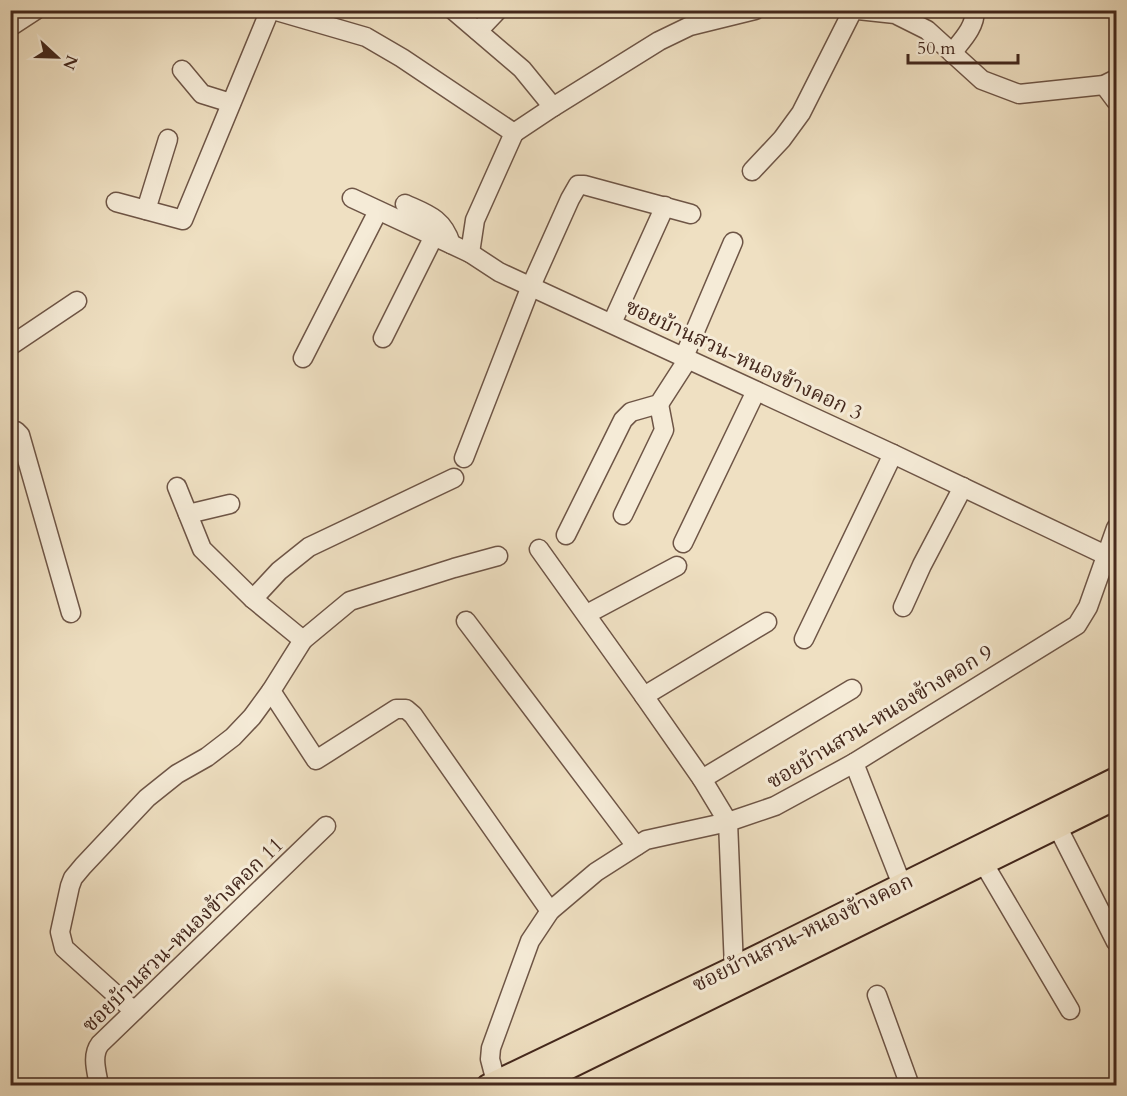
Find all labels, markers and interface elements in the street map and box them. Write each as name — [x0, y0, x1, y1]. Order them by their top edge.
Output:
north arrow — [27, 27, 87, 87]
scale bar — [908, 27, 1018, 65]
text: 50 m — [917, 36, 956, 61]
text: N — [57, 52, 83, 73]
street label: ซอยบ้านสวน-หนองข้างคอก 3 — [621, 292, 867, 428]
street label: ซอยบ้านสวน-หนองข้างคอก 9 — [762, 638, 999, 796]
street label: ซอยบ้านสวน-หนองข้างคอก 11 — [76, 831, 290, 1039]
street label: ซอยบ้านสวน-หนองข้างคอก — [688, 867, 918, 999]

